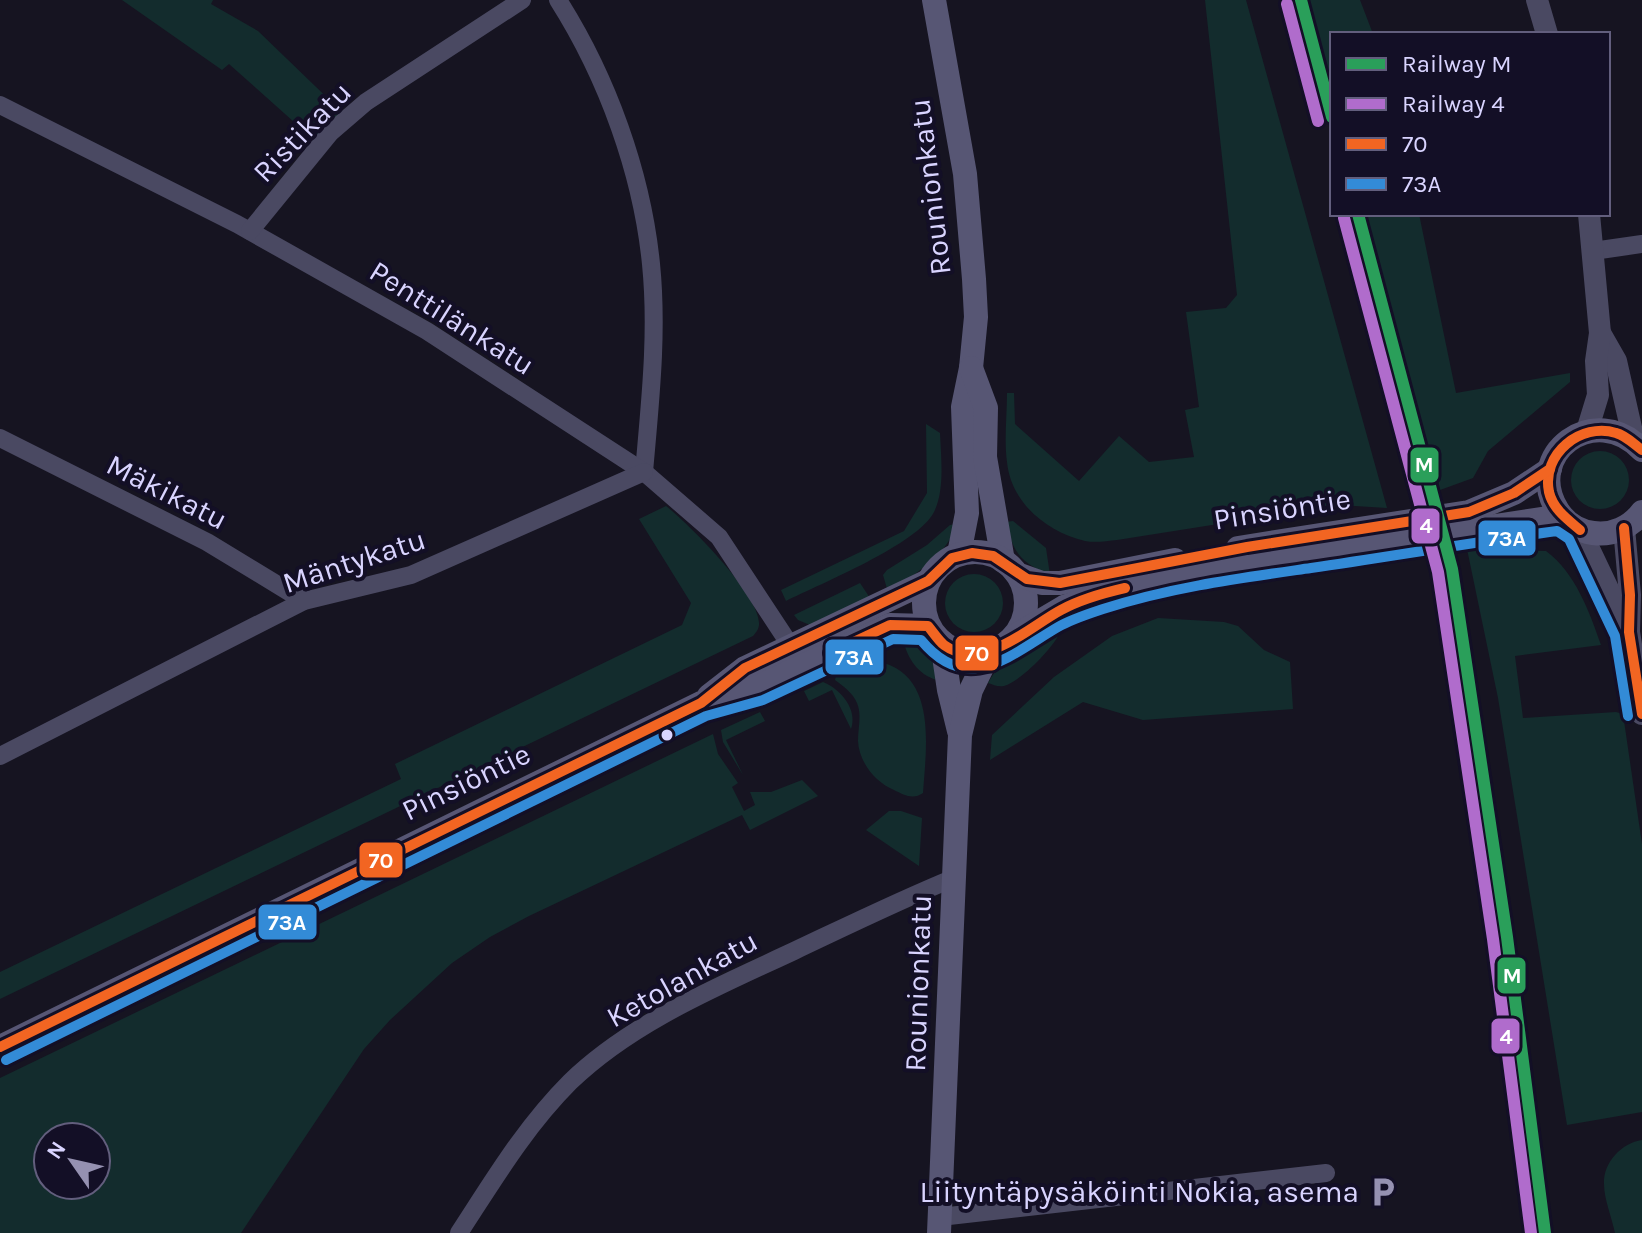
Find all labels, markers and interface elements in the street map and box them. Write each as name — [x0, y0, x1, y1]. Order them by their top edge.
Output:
legend — [1330, 32, 1610, 216]
text: Railway M — [1402, 50, 1512, 78]
street label: Ristikatu — [245, 74, 359, 190]
text: Railway 4 — [1402, 90, 1505, 118]
street label: Rounionkatu — [901, 97, 959, 277]
text: 70 — [1402, 130, 1428, 158]
text: 73A — [1402, 170, 1441, 198]
street label: Penttilänkatu — [363, 253, 541, 383]
street label: Mäkikatu — [101, 446, 233, 538]
line badge: M — [1409, 446, 1440, 484]
text: M — [1414, 452, 1434, 478]
street label: Pinsiöntie — [1211, 480, 1353, 538]
line badge: 4 — [1410, 507, 1441, 545]
text: 4 — [1419, 513, 1433, 539]
line badge: 73A — [1477, 519, 1537, 557]
street label: Mäntykatu — [278, 521, 430, 601]
text: 73A — [1488, 526, 1526, 552]
line badge: 70 — [954, 634, 1000, 672]
line badge: 73A — [824, 638, 885, 676]
text: 70 — [965, 641, 989, 667]
text: 73A — [835, 645, 873, 671]
unlabelled marker — [659, 727, 675, 743]
street label: Pinsiöntie — [396, 735, 536, 829]
line badge: 70 — [358, 841, 404, 879]
text: 70 — [369, 848, 393, 874]
street label: Rounionkatu — [897, 894, 939, 1072]
line badge: 73A — [257, 903, 318, 941]
text: 73A — [268, 910, 306, 936]
street label: Ketolankatu — [600, 923, 764, 1035]
line badge: M — [1496, 956, 1527, 995]
text: M — [1502, 963, 1522, 989]
line badge: 4 — [1490, 1017, 1521, 1055]
text: 4 — [1499, 1024, 1513, 1050]
north arrow — [32, 1121, 112, 1201]
text: N — [41, 1137, 71, 1164]
place label: Liityntäpysäköinti Nokia, asema — [920, 1174, 1359, 1210]
parking icon: Liityntäpysäköinti Nokia, asema — [1366, 1175, 1400, 1209]

